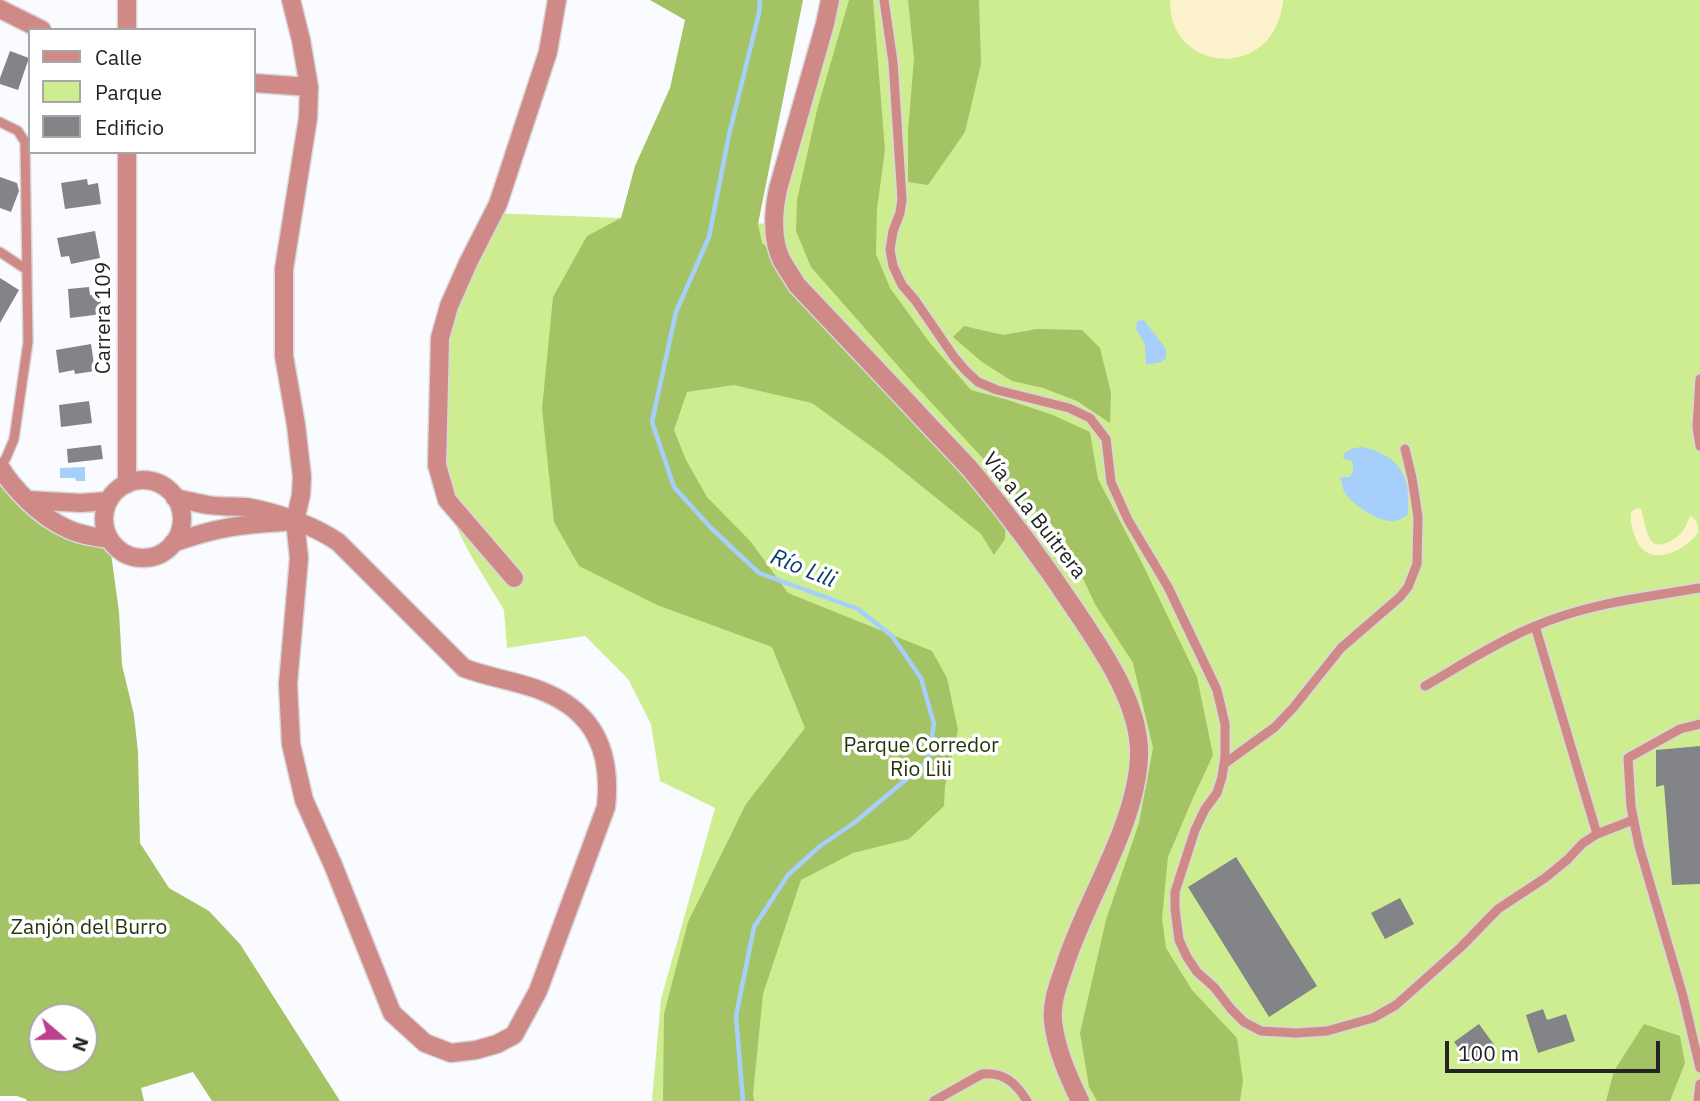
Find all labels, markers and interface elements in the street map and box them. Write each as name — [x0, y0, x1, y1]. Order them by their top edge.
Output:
legend — [28, 28, 256, 154]
text: Calle — [95, 43, 142, 71]
text: Parque — [95, 78, 162, 106]
text: Edificio — [95, 113, 164, 141]
street label: Carrera 109 — [91, 262, 117, 374]
street label: Vía a La Buitrera — [977, 448, 1091, 584]
water label: Río Lili — [766, 543, 840, 595]
park label: Parque Corredor Rio Lili — [843, 733, 999, 783]
park label: Zanjón del Burro — [11, 915, 167, 941]
north arrow — [28, 1003, 98, 1073]
scale bar — [1448, 1028, 1663, 1072]
text: N — [67, 1034, 94, 1055]
text: 100 m — [1458, 1039, 1519, 1067]

